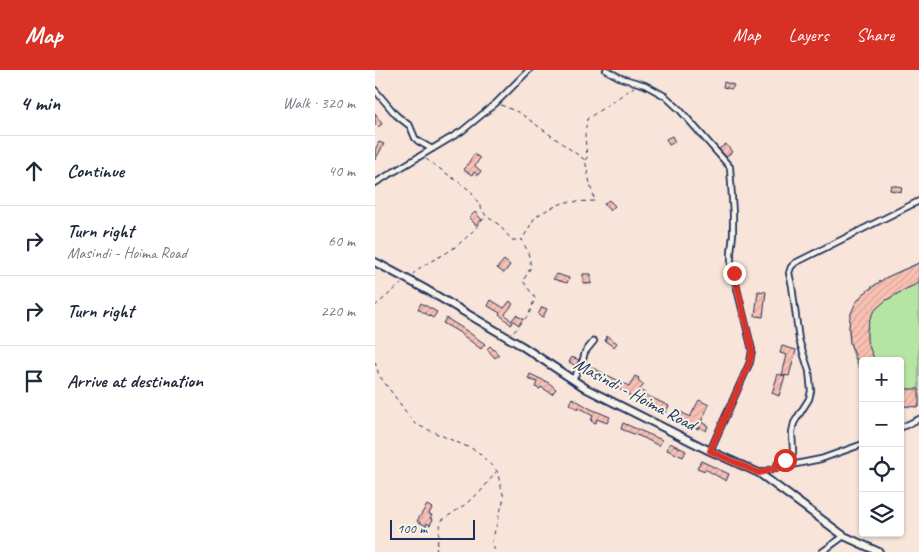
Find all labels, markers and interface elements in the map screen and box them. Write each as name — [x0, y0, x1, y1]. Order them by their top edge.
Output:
text: Map — [25, 20, 62, 50]
text: Map — [733, 24, 761, 46]
text: Layers — [789, 24, 828, 46]
text: Share — [856, 24, 894, 46]
text: 4 min — [20, 90, 60, 116]
text: Walk · 320 m — [283, 93, 355, 113]
icon: ahead — [20, 157, 48, 185]
text: Continue — [67, 159, 124, 183]
text: 40 m — [328, 161, 355, 181]
text: Turn right — [67, 219, 134, 243]
icon: right — [20, 227, 48, 255]
text: 60 m — [328, 231, 355, 251]
text: Masindi - Hoima Road — [67, 243, 187, 263]
route end — [723, 262, 746, 285]
icon: right — [20, 297, 48, 325]
text: Turn right — [67, 299, 134, 323]
text: 220 m — [321, 301, 355, 321]
street label: Masindi - Hoima Road — [570, 353, 702, 437]
map controls — [859, 357, 904, 537]
button: + — [859, 357, 904, 402]
icon: arrive — [20, 367, 48, 395]
text: Arrive at destination — [67, 369, 203, 393]
button: − — [859, 402, 904, 447]
button: locate — [859, 447, 904, 492]
route start — [774, 449, 797, 472]
button: layers — [859, 492, 904, 537]
scale bar — [390, 517, 475, 540]
text: 100 m — [397, 520, 427, 537]

